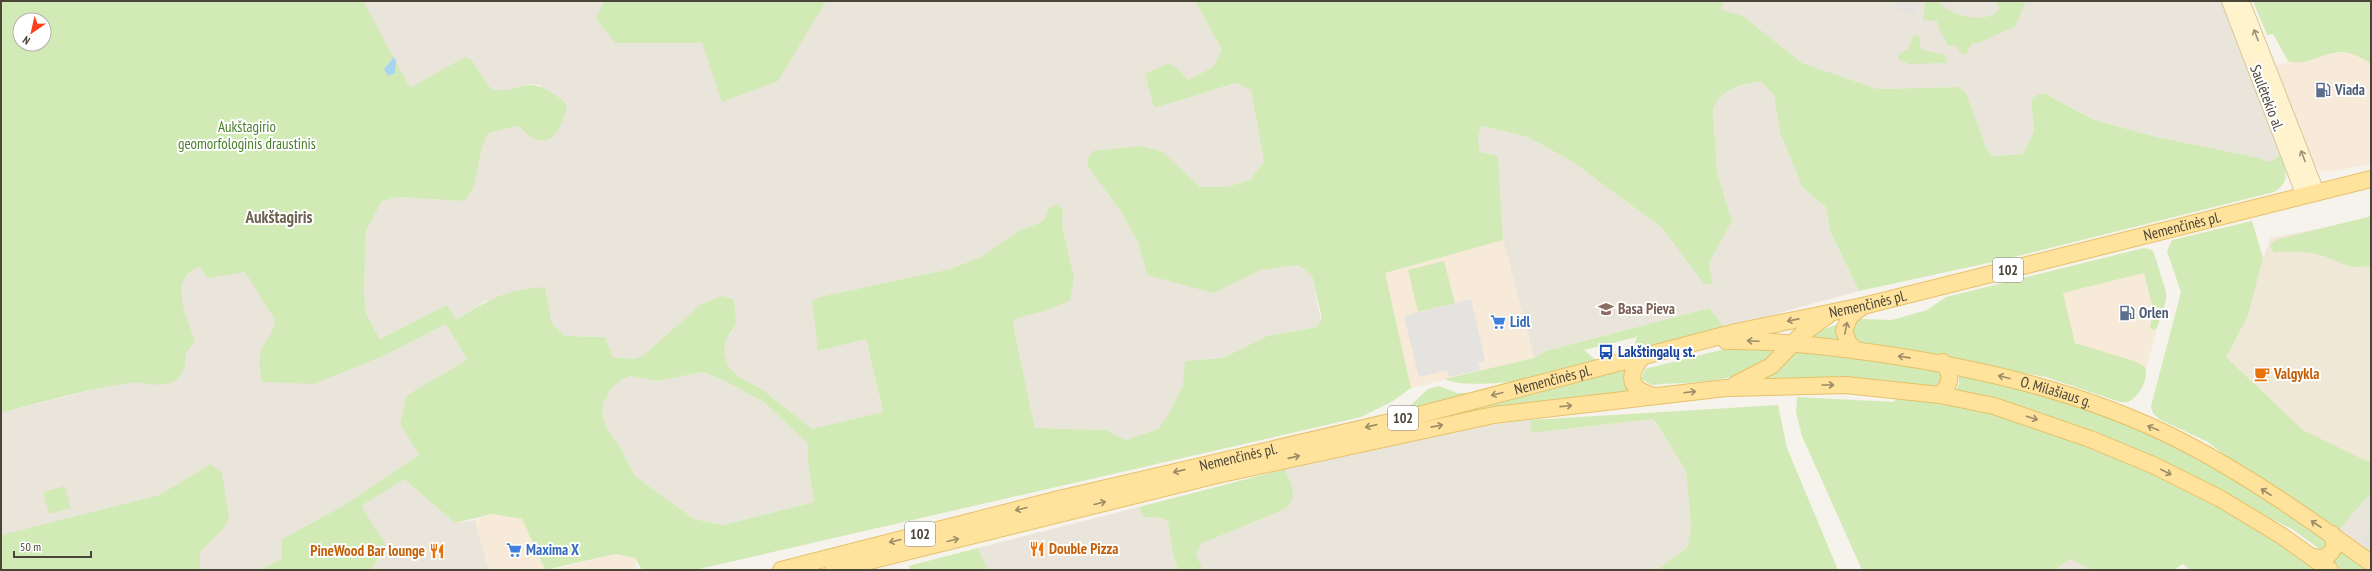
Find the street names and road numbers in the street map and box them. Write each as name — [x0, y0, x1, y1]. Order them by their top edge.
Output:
street label: Saulėtekio al. — [2246, 62, 2289, 134]
street label: Nemenčinės pl. — [2141, 207, 2223, 245]
road number: 102 — [1993, 258, 2023, 282]
street label: Nemenčinės pl. — [1827, 285, 1909, 322]
street label: Nemenčinės pl. — [1512, 360, 1594, 399]
street label: O. Milašiaus g. — [2019, 372, 2095, 411]
road number: 102 — [1388, 406, 1418, 430]
street label: Nemenčinės pl. — [1197, 438, 1279, 475]
road number: 102 — [905, 522, 935, 546]

